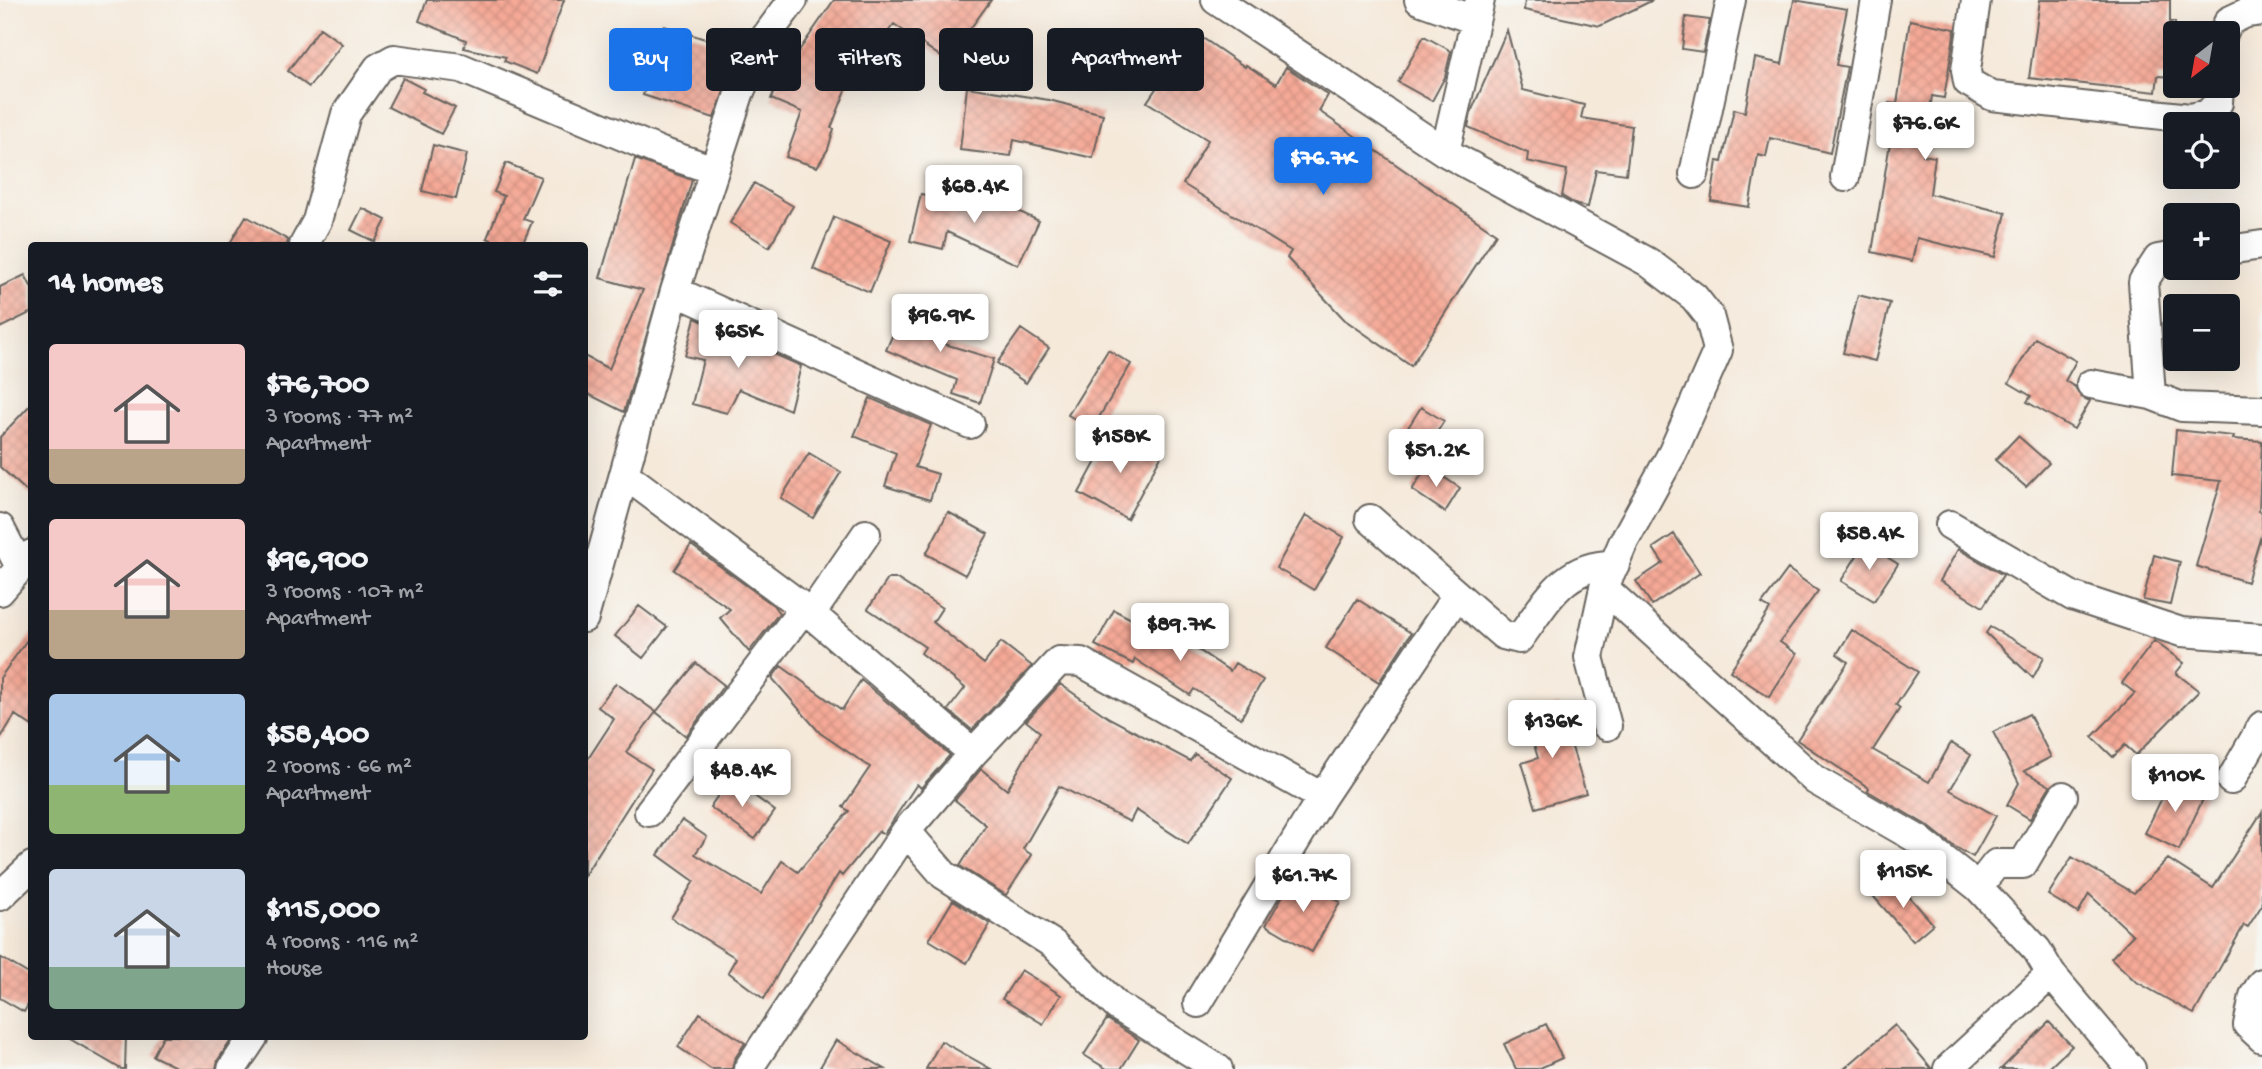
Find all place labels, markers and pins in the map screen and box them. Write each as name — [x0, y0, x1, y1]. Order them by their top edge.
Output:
pin: $76.6K — [1868, 102, 1982, 162]
pin: $76.7K — [1266, 138, 1380, 197]
pin: $68.4K — [917, 166, 1031, 225]
pin: $96.9K — [883, 294, 997, 354]
pin: $65K — [697, 310, 779, 370]
pin: $158K — [1071, 416, 1169, 475]
pin: $51.2K — [1379, 430, 1493, 489]
pin: $58.4K — [1812, 512, 1926, 572]
pin: $89.7K — [1123, 604, 1237, 663]
pin: $136K — [1503, 700, 1601, 760]
pin: $48.4K — [685, 750, 799, 809]
pin: $110K — [2126, 754, 2224, 814]
pin: $115K — [1854, 850, 1952, 910]
pin: $61.7K — [1246, 855, 1360, 914]

